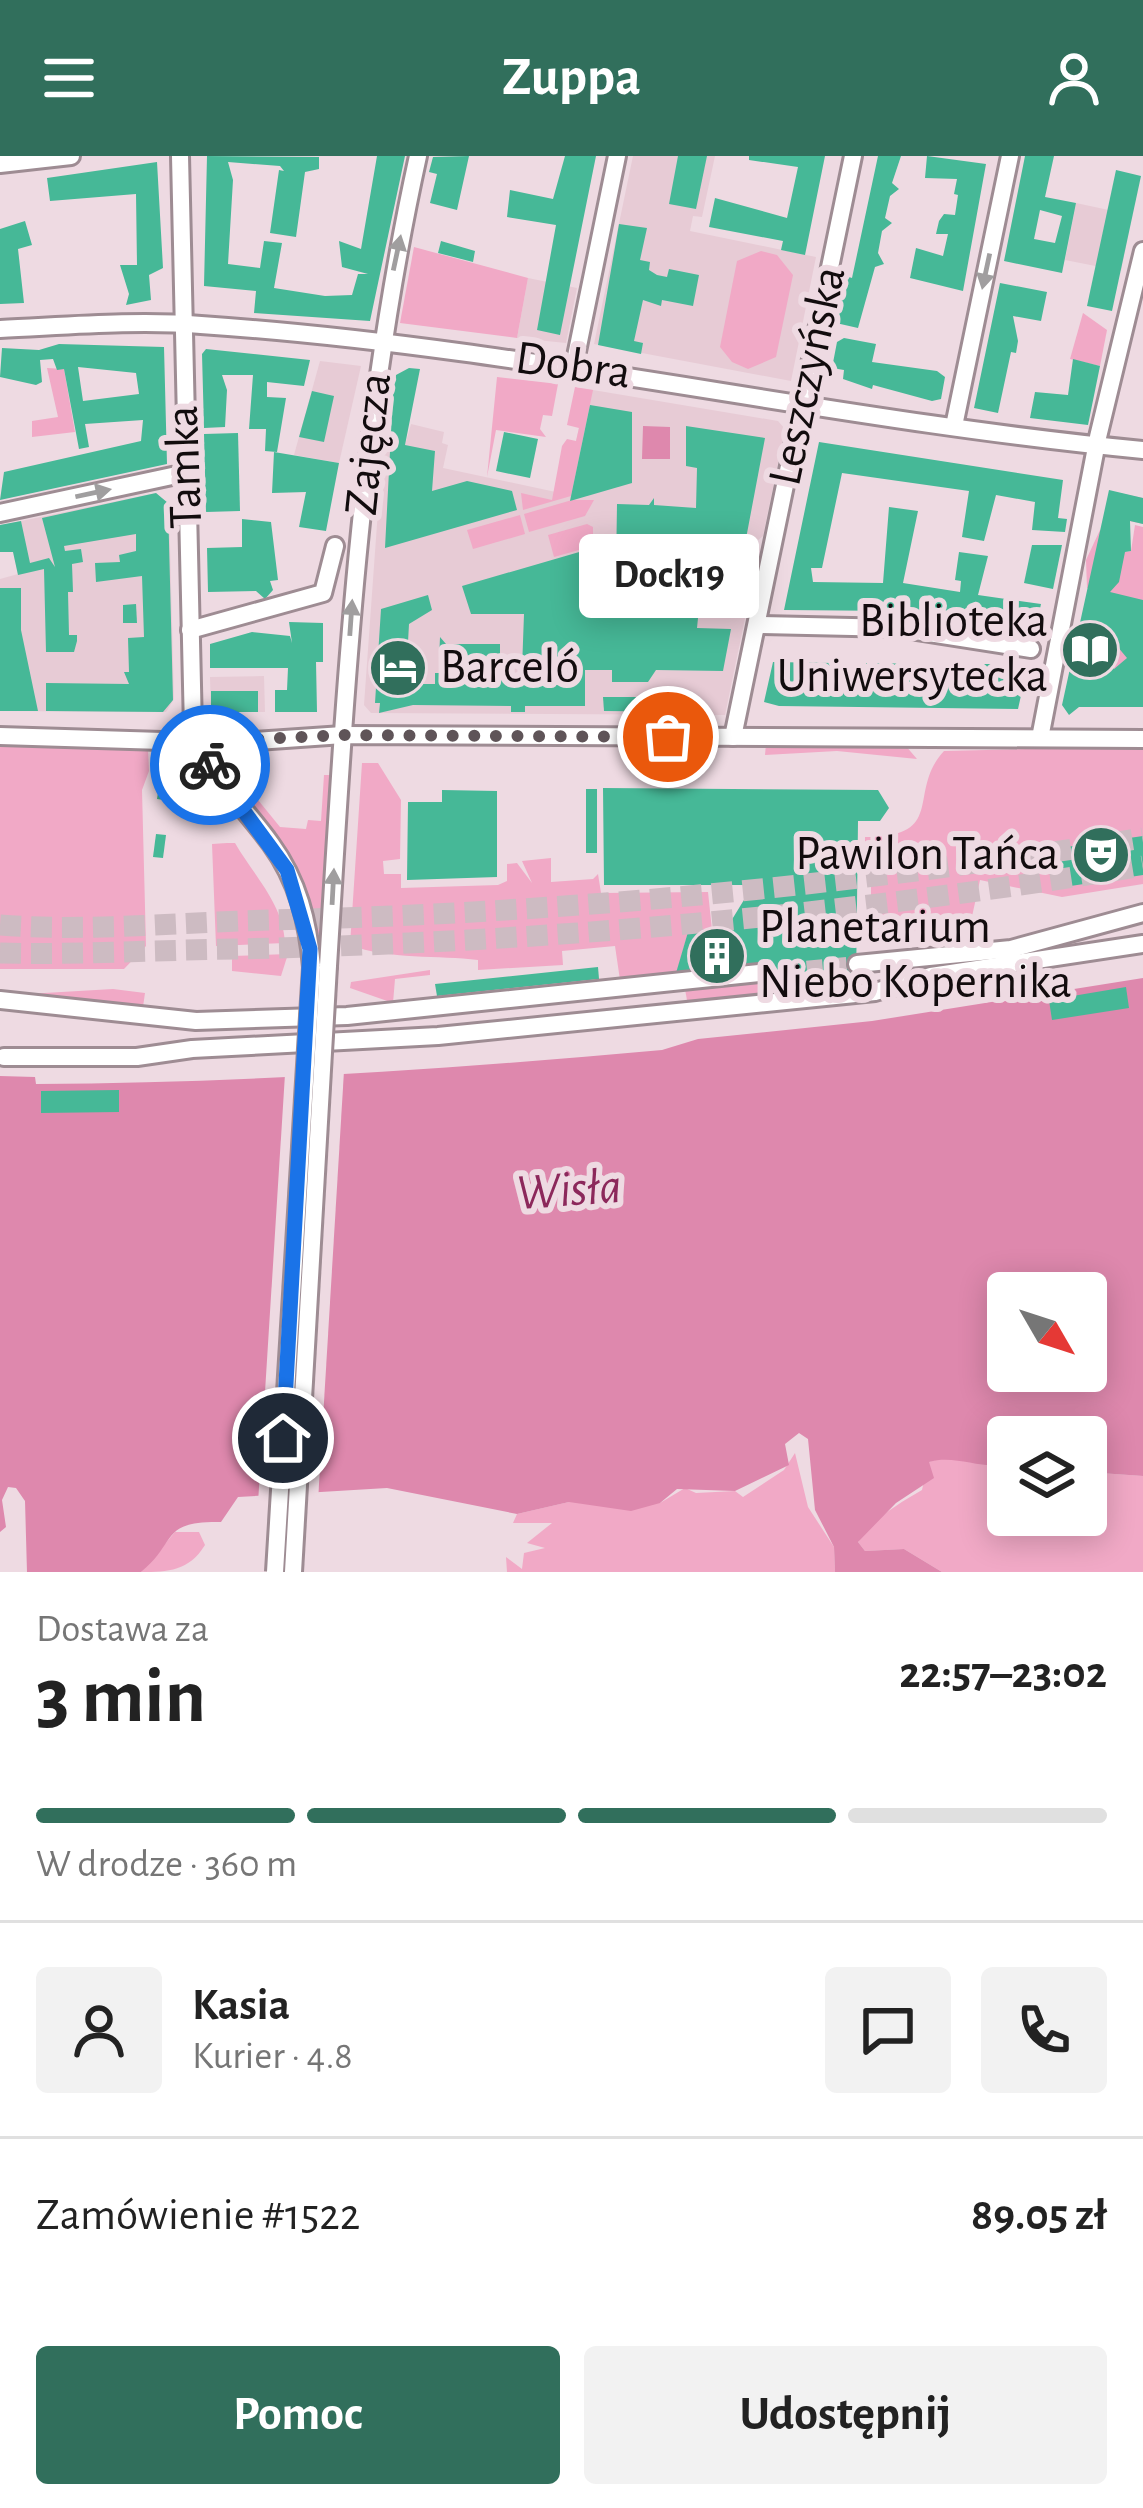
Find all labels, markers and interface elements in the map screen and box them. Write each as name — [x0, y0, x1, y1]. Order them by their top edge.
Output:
icon: menu — [36, 45, 102, 111]
icon: person — [1041, 45, 1107, 111]
text: Zuppa — [502, 51, 641, 105]
one-way arrow — [388, 233, 407, 271]
one-way arrow — [976, 252, 995, 290]
street label: Leszczyńska — [761, 262, 855, 490]
street label: Dobra — [512, 334, 634, 398]
street label: Zajęcza — [338, 370, 400, 518]
street label: Tamka — [159, 404, 211, 530]
one-way arrow — [75, 483, 113, 502]
callout: Dock19 — [578, 533, 758, 617]
text: Dock19 — [613, 556, 725, 595]
place label: Biblioteka Uniwersytecka — [777, 598, 1048, 701]
one-way arrow — [341, 599, 360, 637]
library icon: Biblioteka Uniwersytecka — [1059, 619, 1121, 681]
hotel icon: Barceló — [367, 637, 429, 699]
place label: Barceló — [440, 644, 579, 692]
pin — [617, 686, 719, 788]
icon: bag — [635, 704, 701, 770]
courier — [150, 705, 270, 825]
icon: bike — [177, 732, 243, 798]
theatre icon: Pawilon Tańca — [1070, 824, 1132, 886]
place label: Pawilon Tańca — [795, 831, 1059, 879]
one-way arrow — [324, 867, 343, 905]
place label: Planetarium Niebo Kopernika — [759, 904, 1072, 1007]
building icon: Planetarium Niebo Kopernika — [686, 925, 748, 987]
water label: Wisła — [515, 1161, 623, 1219]
north arrow — [987, 1272, 1107, 1392]
map controls — [987, 1272, 1107, 1536]
pin — [232, 1387, 334, 1489]
icon: home — [250, 1405, 316, 1471]
button: layers — [987, 1416, 1107, 1536]
text: Dostawa za — [36, 1610, 209, 1649]
text: 22:57–23:02 — [899, 1651, 1107, 1696]
text: 3 min — [36, 1659, 206, 1737]
text: W drodze · 360 m — [36, 1845, 297, 1884]
button: person — [36, 1967, 162, 2093]
button: chat — [825, 1967, 951, 2093]
button: phone — [981, 1967, 1107, 2093]
text: Kasia — [192, 1983, 290, 2028]
text: Kurier · 4.8 — [192, 2037, 353, 2076]
text: Zamówienie #1522 — [36, 2193, 360, 2238]
text: 89.05 zł — [971, 2193, 1107, 2238]
button: Pomoc — [36, 2346, 560, 2484]
button: Udostępnij — [584, 2346, 1107, 2484]

